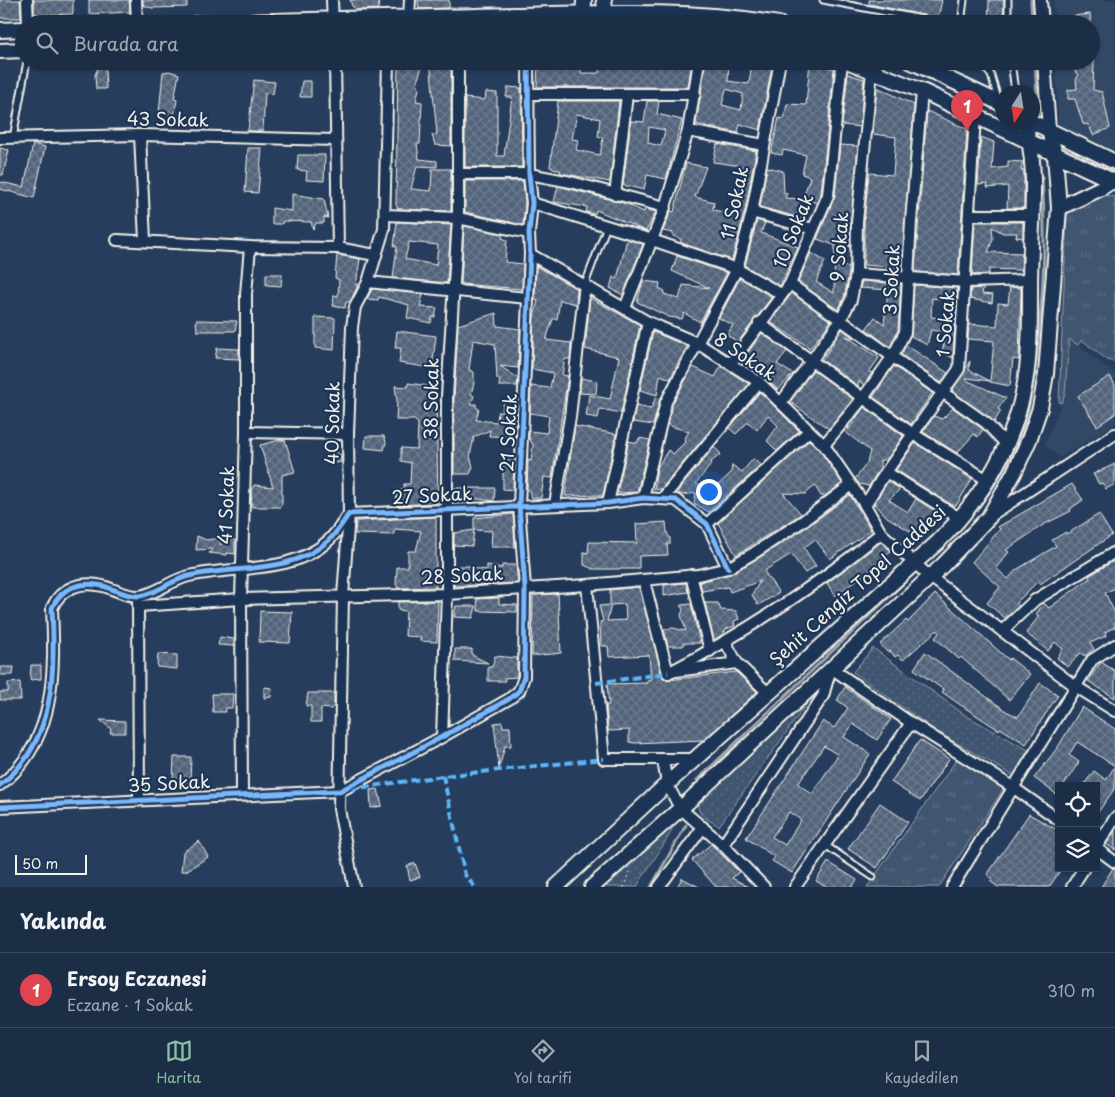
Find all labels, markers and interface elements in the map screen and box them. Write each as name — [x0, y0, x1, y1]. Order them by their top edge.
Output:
search box — [15, 15, 1100, 70]
icon: search — [33, 29, 61, 57]
text: Burada ara — [73, 29, 178, 57]
north arrow — [995, 85, 1040, 130]
pin: 1 — [951, 90, 983, 131]
street label: 43 Sokak — [127, 104, 209, 133]
street label: 11 Sokak — [713, 164, 754, 242]
street label: 10 Sokak — [765, 189, 820, 272]
street label: 9 Sokak — [823, 211, 854, 283]
street label: 3 Sokak — [875, 244, 906, 316]
street label: 1 Sokak — [928, 289, 961, 358]
street label: 8 Sokak — [709, 325, 782, 387]
street label: 38 Sokak — [416, 358, 445, 440]
street label: 40 Sokak — [317, 381, 346, 465]
street label: 21 Sokak — [492, 393, 523, 473]
street label: 41 Sokak — [211, 465, 240, 545]
street label: 27 Sokak — [391, 479, 473, 510]
your location — [696, 479, 722, 505]
street label: Şehit Cengiz Topel Caddesi — [763, 498, 951, 672]
street label: 28 Sokak — [420, 559, 504, 590]
street label: 35 Sokak — [127, 767, 211, 798]
map controls — [1055, 782, 1100, 872]
button: locate — [1055, 782, 1100, 827]
button: layers — [1055, 827, 1100, 872]
scale bar — [15, 852, 88, 875]
text: 50 m — [22, 853, 58, 874]
text: Yakında — [20, 904, 106, 936]
text: Ersoy Eczanesi — [67, 964, 207, 992]
text: 1 — [32, 978, 40, 1002]
text: 310 m — [1047, 978, 1095, 1002]
text: Eczane · 1 Sokak — [67, 992, 193, 1016]
tab: Harita — [156, 1037, 201, 1088]
tab: Yol tarifi — [514, 1037, 572, 1088]
tab: Kaydedilen — [885, 1037, 959, 1088]

